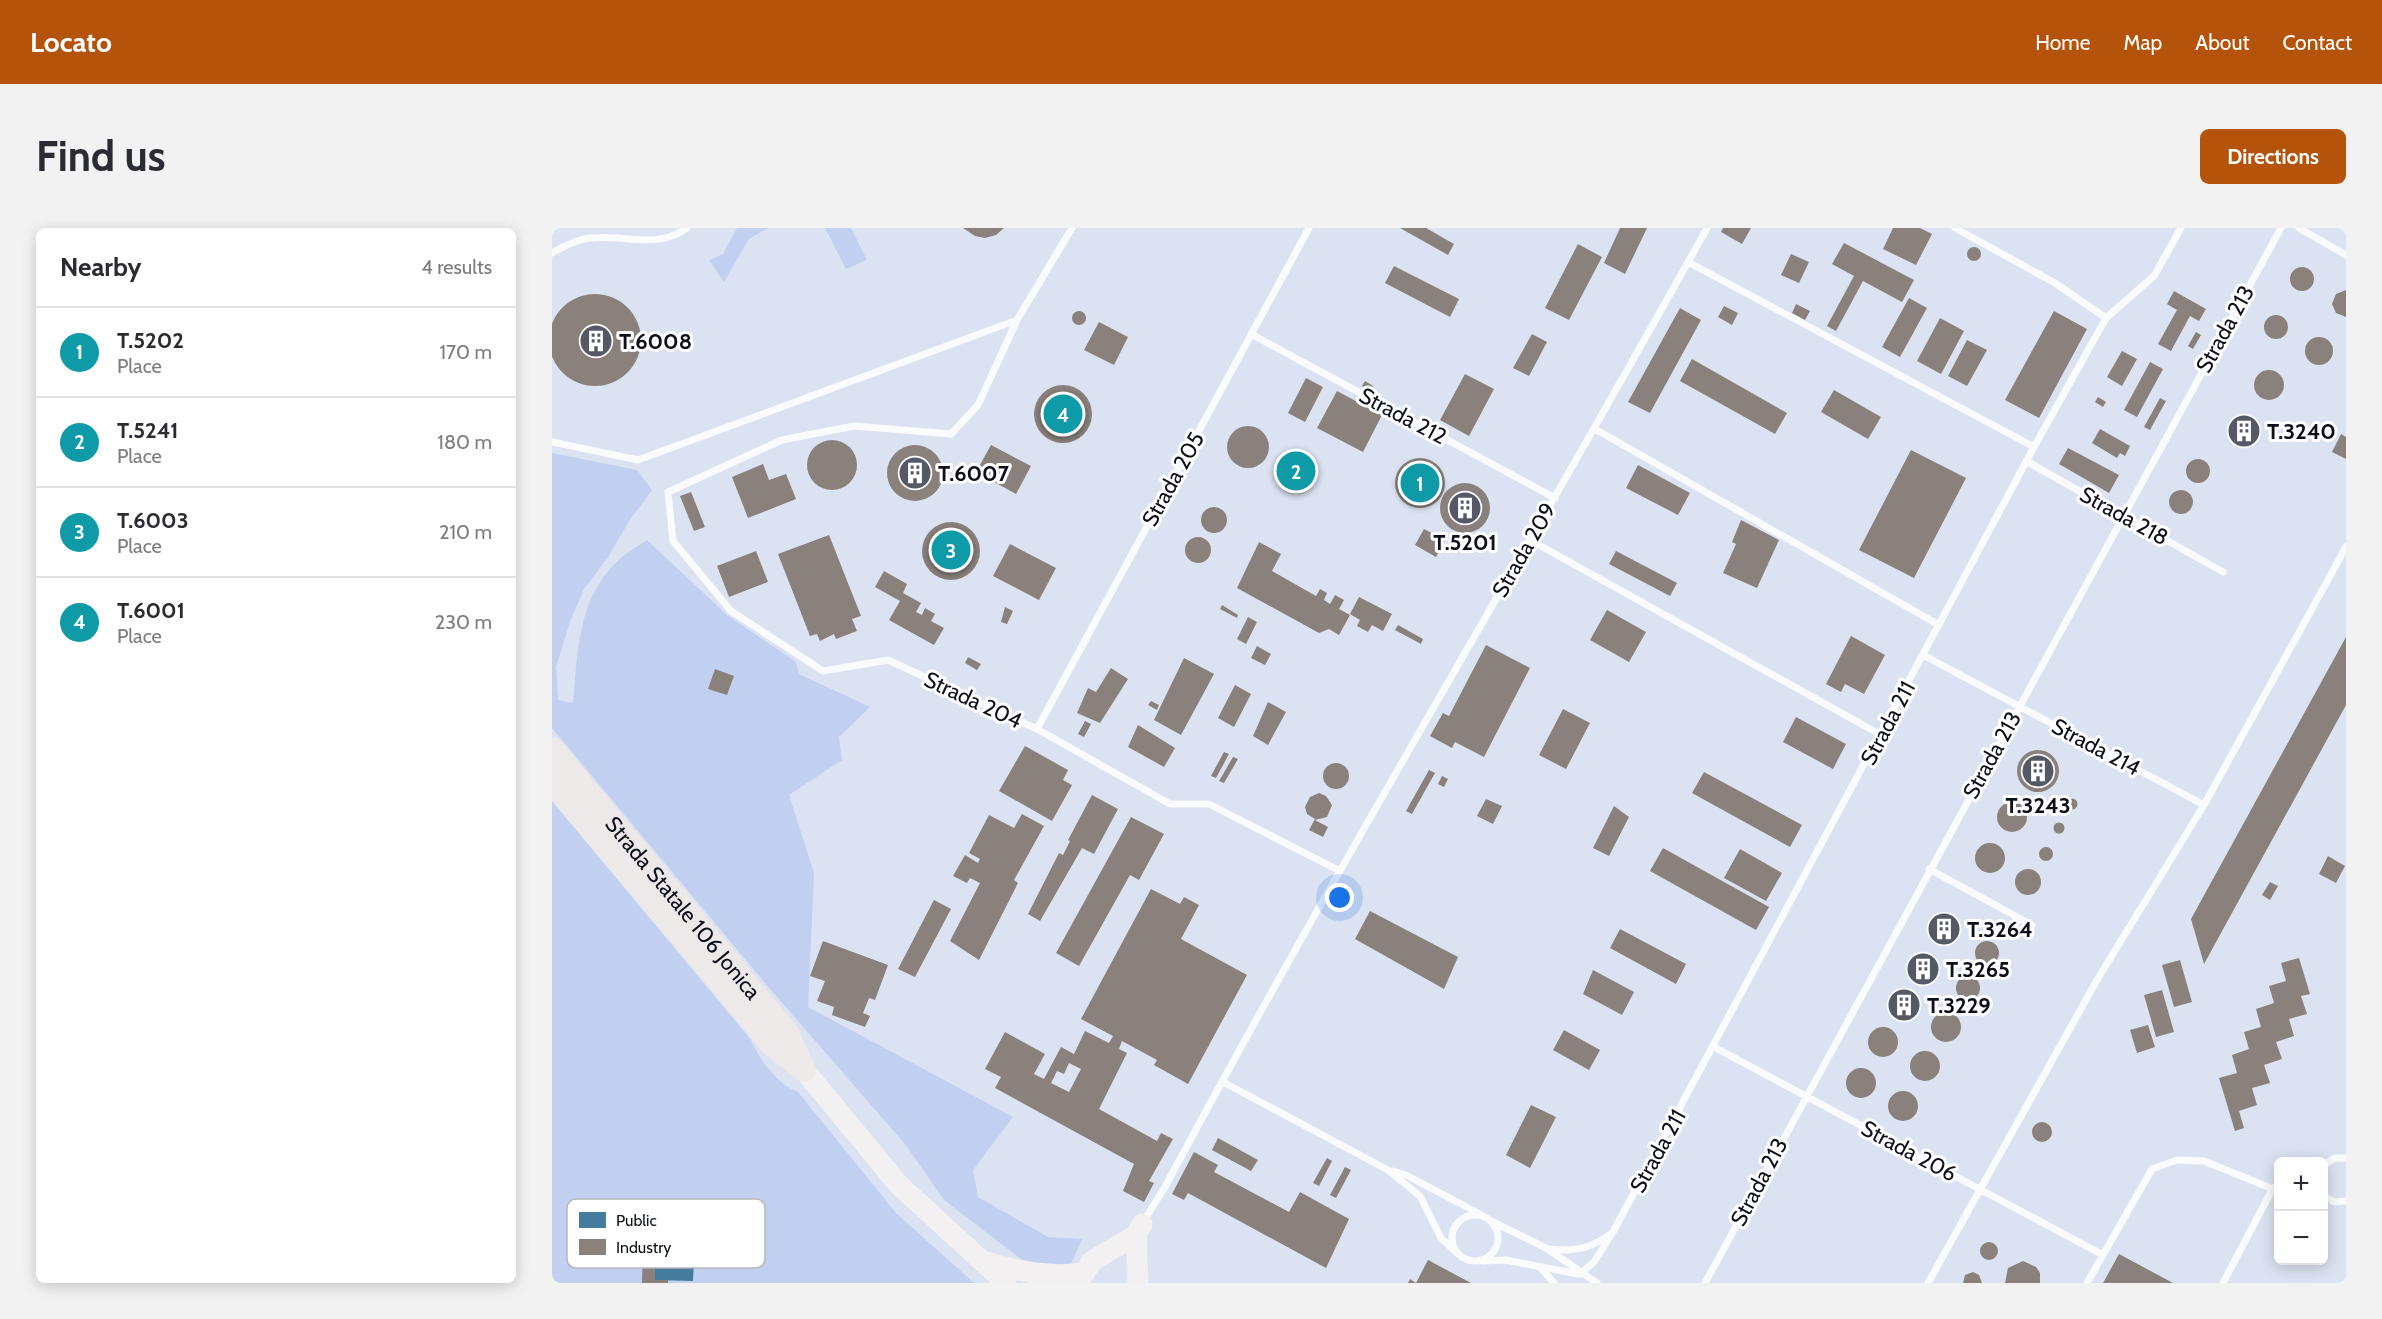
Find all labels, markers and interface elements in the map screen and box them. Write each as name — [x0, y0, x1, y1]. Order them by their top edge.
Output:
text: Locato — [30, 25, 112, 59]
text: Home — [2035, 30, 2091, 55]
text: Map — [2124, 30, 2162, 55]
text: About — [2195, 30, 2249, 55]
text: Contact — [2282, 30, 2352, 55]
button: Directions — [2200, 129, 2346, 184]
text: Find us — [36, 130, 165, 182]
text: Nearby — [60, 251, 141, 283]
text: 4 results — [421, 255, 492, 279]
street label: Strada 213 — [2190, 281, 2260, 377]
building icon: T.6008 — [578, 323, 614, 359]
text: T.5202 — [117, 327, 184, 354]
place label: T.6008 — [619, 328, 692, 355]
text: 1 — [76, 340, 83, 364]
text: 170 m — [440, 340, 492, 364]
text: Place — [117, 354, 162, 378]
street label: Strada 212 — [1355, 382, 1451, 450]
pin: 4 — [1044, 392, 1082, 436]
building icon: T.3240 — [2226, 413, 2262, 449]
text: T.5241 — [117, 417, 178, 444]
place label: T.3240 — [2267, 418, 2336, 445]
street label: Strada 205 — [1136, 427, 1210, 531]
text: 2 — [74, 430, 85, 454]
text: 180 m — [437, 430, 492, 454]
text: Place — [117, 444, 162, 468]
pin: 2 — [1276, 448, 1316, 494]
building icon: T.6007 — [897, 455, 933, 491]
place label: T.6007 — [938, 460, 1010, 487]
pin: 1 — [1400, 460, 1440, 506]
street label: Strada 218 — [2075, 481, 2173, 551]
building icon: T.5201 — [1447, 490, 1483, 526]
street label: Strada 209 — [1486, 498, 1562, 602]
text: T.6003 — [117, 507, 189, 534]
text: 3 — [74, 520, 85, 544]
text: 210 m — [439, 520, 492, 544]
pin: 3 — [932, 528, 970, 572]
place label: T.5201 — [1433, 529, 1497, 556]
text: Place — [117, 534, 162, 558]
text: T.6001 — [117, 597, 185, 624]
text: 4 — [73, 610, 86, 634]
text: 230 m — [435, 610, 492, 634]
text: Place — [117, 624, 162, 648]
street label: Strada 204 — [920, 666, 1026, 734]
street label: Strada 211 — [1855, 677, 1921, 769]
street label: Strada 213 — [1957, 707, 2027, 803]
street label: Strada 214 — [2047, 712, 2145, 782]
building icon: T.3243 — [2020, 753, 2056, 789]
place label: T.3243 — [2005, 792, 2071, 819]
street label: Strada Statale 106 Jonica — [600, 811, 767, 1005]
your location — [1325, 883, 1354, 912]
building icon: T.3264 — [1926, 911, 1962, 947]
place label: T.3264 — [1967, 916, 2033, 943]
building icon: T.3265 — [1905, 951, 1941, 987]
place label: T.3265 — [1946, 956, 2010, 983]
building icon: T.3229 — [1886, 987, 1922, 1023]
place label: T.3229 — [1927, 992, 1991, 1019]
street label: Strada 211 — [1624, 1105, 1692, 1197]
street label: Strada 206 — [1857, 1115, 1961, 1187]
street label: Strada 213 — [1725, 1133, 1793, 1231]
map controls — [2274, 1157, 2328, 1265]
button: + — [2274, 1157, 2328, 1211]
legend — [567, 1199, 765, 1268]
text: Public — [616, 1211, 657, 1230]
button: − — [2274, 1211, 2328, 1265]
text: Industry — [616, 1238, 671, 1257]

